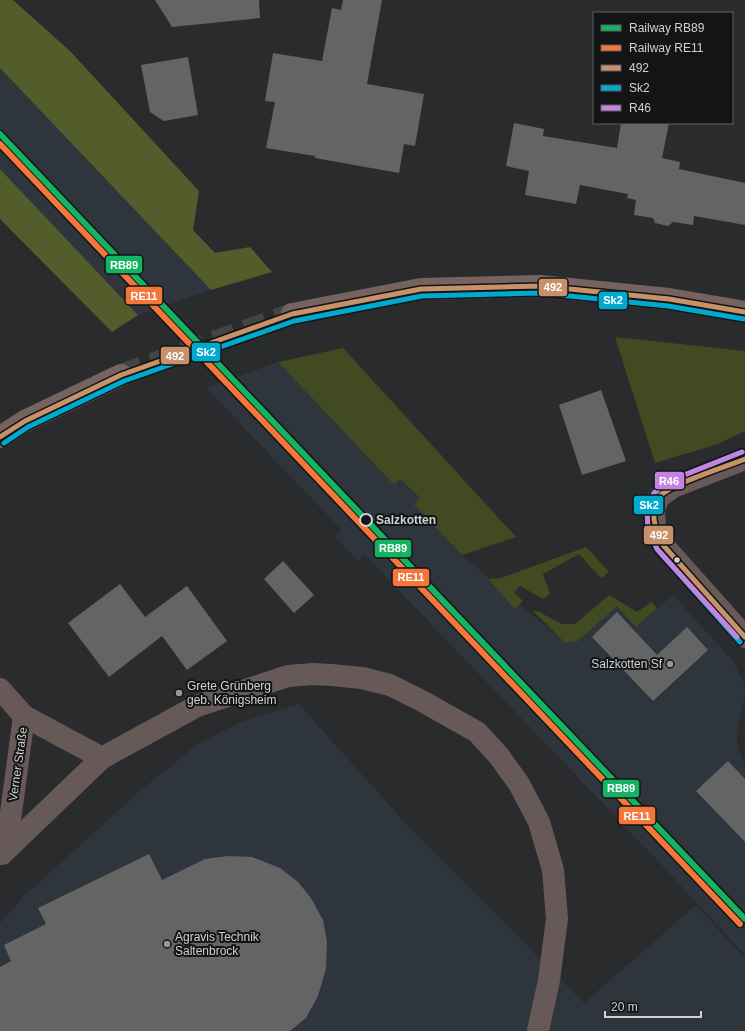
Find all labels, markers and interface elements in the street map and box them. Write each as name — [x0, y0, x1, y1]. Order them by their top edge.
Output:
legend — [593, 12, 733, 124]
text: Railway RB89 — [629, 21, 705, 35]
text: Railway RE11 — [629, 41, 704, 55]
text: 492 — [629, 61, 649, 75]
text: Sk2 — [629, 81, 650, 95]
text: R46 — [629, 101, 651, 115]
line badge: RB89 — [105, 255, 143, 274]
text: RB89 — [110, 259, 138, 271]
line badge: 492 — [538, 278, 568, 297]
text: 492 — [544, 281, 562, 293]
line badge: RE11 — [125, 286, 163, 305]
text: RE11 — [131, 290, 157, 302]
line badge: Sk2 — [598, 291, 628, 310]
text: Sk2 — [603, 294, 623, 306]
line badge: Sk2 — [191, 342, 221, 362]
line badge: 492 — [160, 346, 190, 365]
text: Sk2 — [196, 346, 216, 358]
text: 492 — [166, 350, 184, 362]
line badge: R46 — [654, 471, 685, 490]
text: R46 — [659, 475, 679, 487]
line badge: Sk2 — [633, 495, 664, 515]
text: Sk2 — [639, 499, 659, 511]
marker: Salzkotten — [359, 513, 373, 527]
place label: Salzkotten — [376, 513, 436, 527]
line badge: 492 — [643, 525, 674, 545]
text: 492 — [650, 529, 668, 541]
line badge: RB89 — [374, 539, 412, 558]
text: RB89 — [379, 542, 407, 554]
unlabelled marker — [672, 555, 682, 565]
line badge: RE11 — [392, 568, 430, 587]
text: RE11 — [398, 571, 424, 583]
place label: Salzkotten Sf — [591, 657, 663, 671]
marker: Salzkotten Sf — [665, 659, 675, 669]
place label: Grete Grünberg geb. Königsheim — [187, 679, 276, 707]
marker: Grete Grünberg geb. Königsheim — [174, 688, 184, 698]
street label: Verner Straße — [6, 726, 30, 802]
line badge: RB89 — [602, 779, 640, 798]
text: RB89 — [607, 782, 635, 794]
line badge: RE11 — [618, 806, 656, 825]
text: RE11 — [624, 810, 650, 822]
place label: Agravis Technik Saltenbrock — [175, 930, 260, 958]
marker: Agravis Technik Saltenbrock — [162, 939, 172, 949]
scale bar — [605, 993, 701, 1019]
text: 20 m — [611, 1000, 638, 1014]

